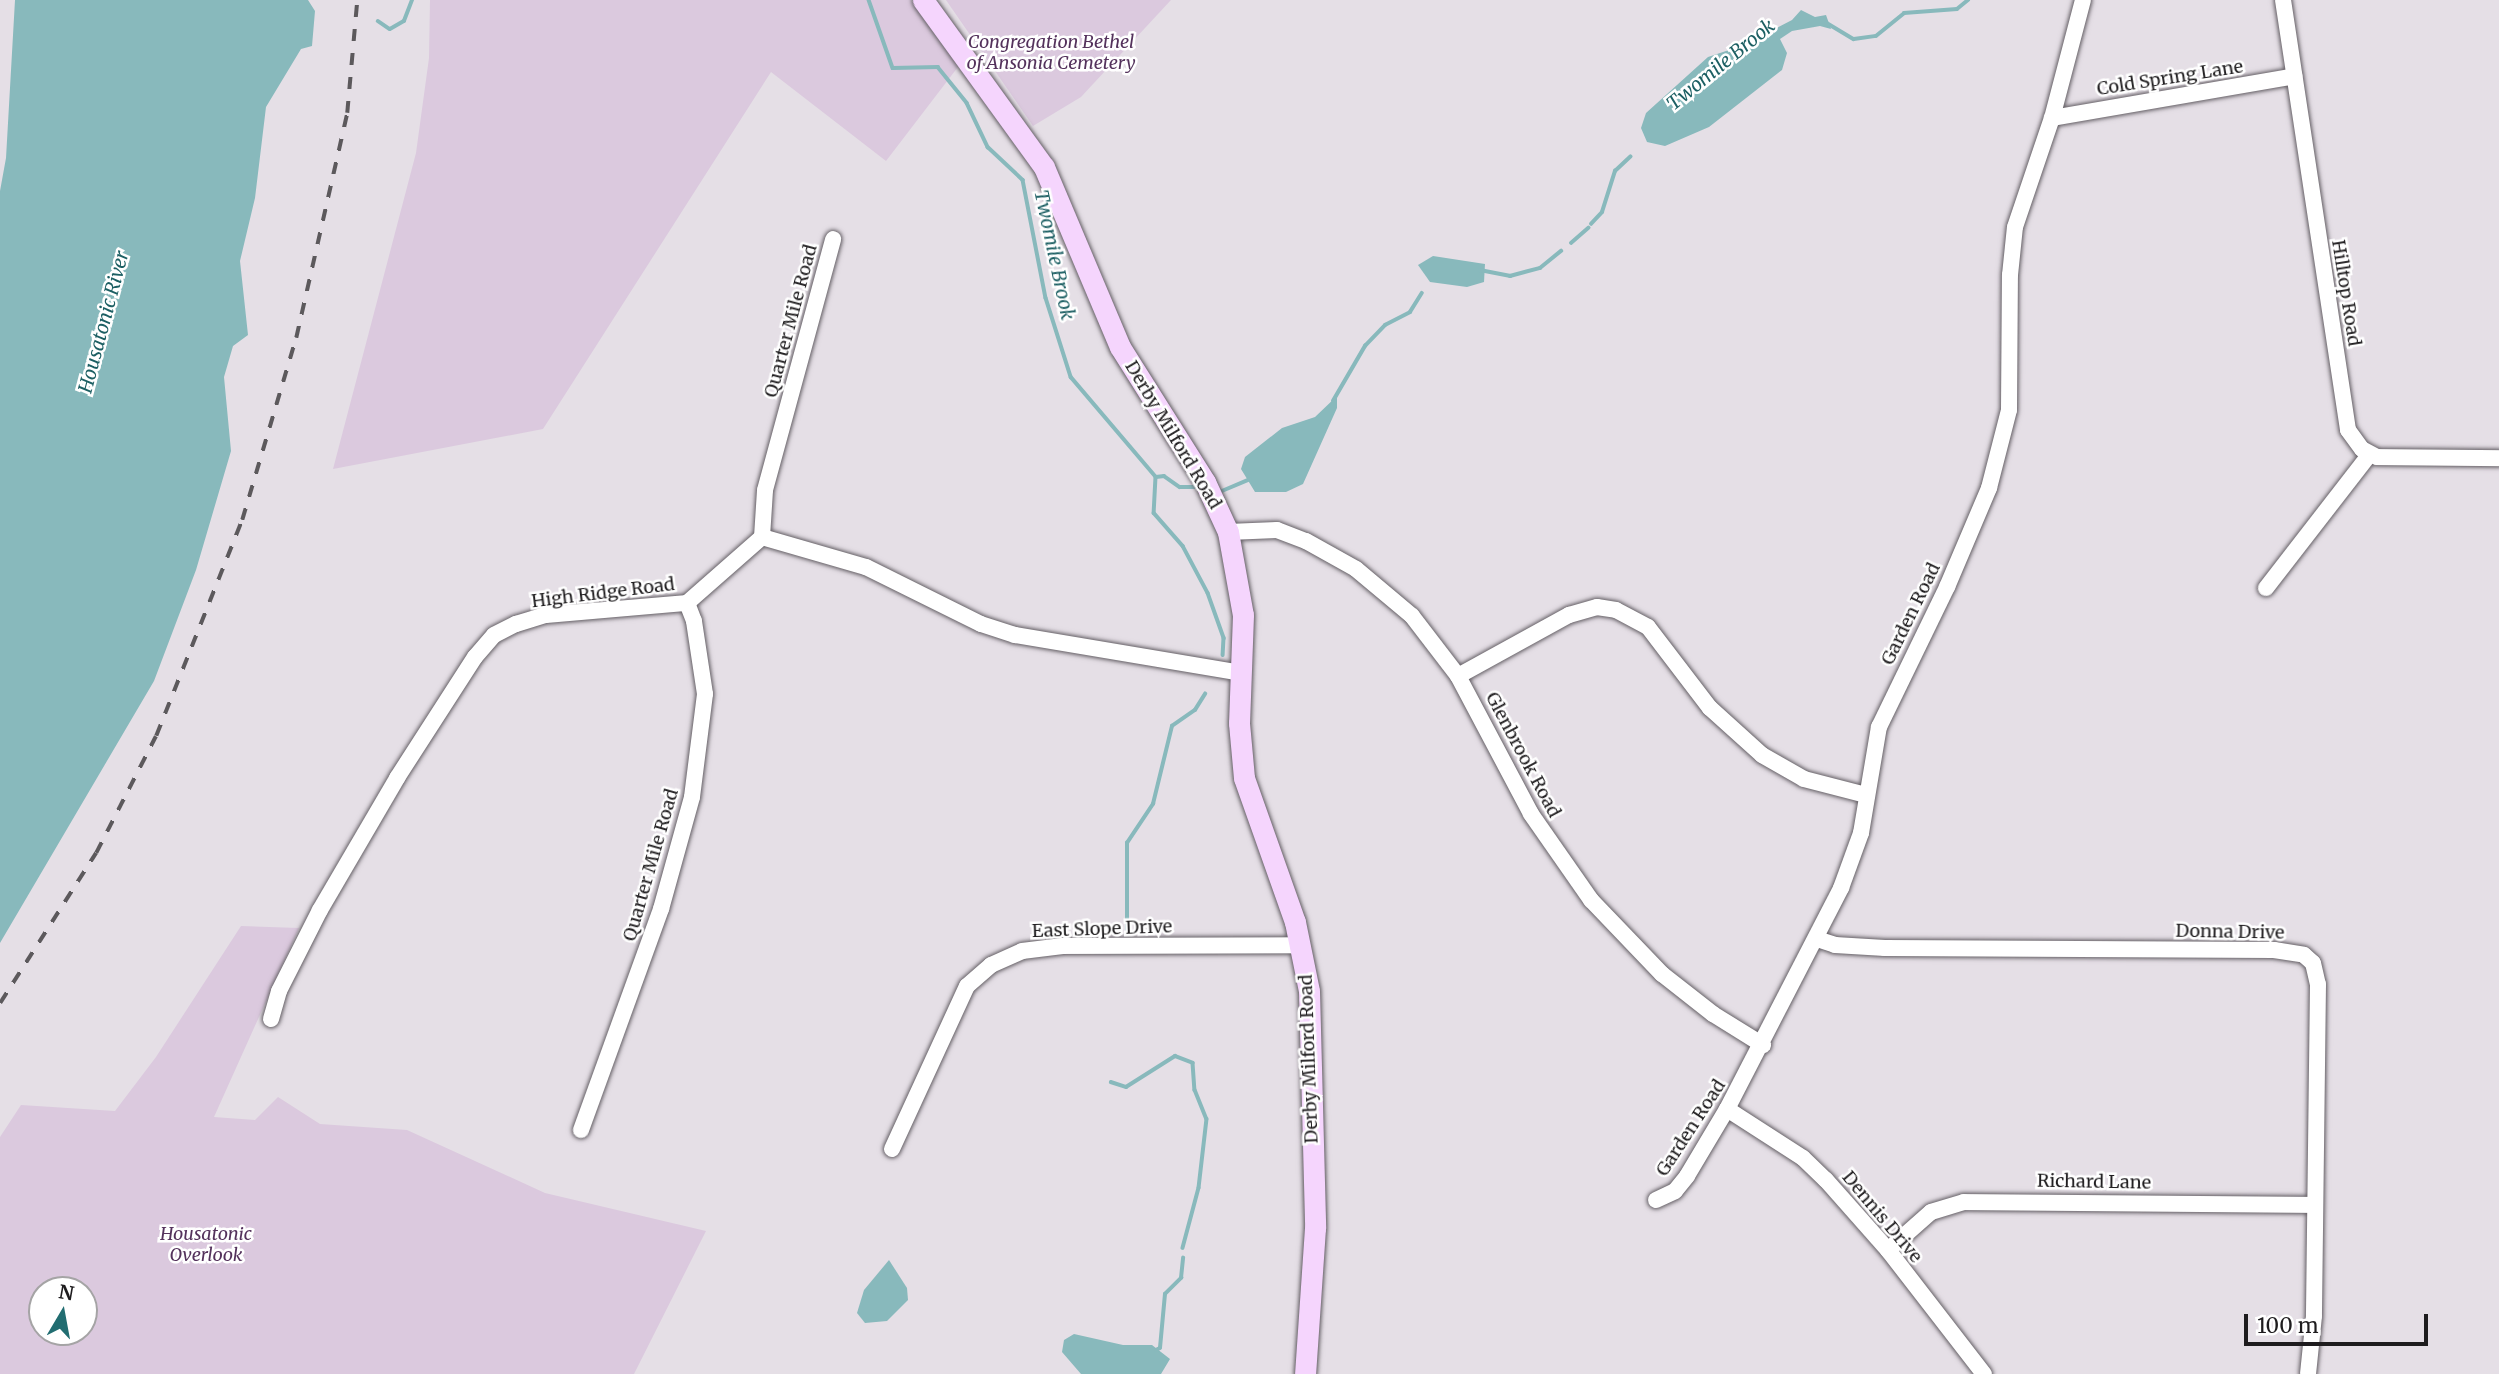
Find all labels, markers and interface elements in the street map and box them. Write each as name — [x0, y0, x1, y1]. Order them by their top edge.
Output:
water label: Twomile Brook — [1662, 15, 1780, 115]
park label: Congregation Bethel of Ansonia Cemetery — [966, 32, 1136, 74]
street label: Cold Spring Lane — [2095, 56, 2245, 100]
water label: Twomile Brook — [1029, 188, 1079, 322]
street label: Hilltop Road — [2327, 238, 2365, 348]
street label: Quarter Mile Road — [760, 242, 822, 400]
water label: Housatonic River — [74, 248, 134, 396]
street label: Derby Milford Road — [1120, 357, 1226, 513]
street label: Garden Road — [1877, 560, 1945, 668]
street label: High Ridge Road — [530, 574, 676, 612]
street label: Glenbrook Road — [1481, 689, 1565, 821]
street label: Quarter Mile Road — [619, 786, 683, 944]
street label: East Slope Drive — [1031, 916, 1173, 942]
street label: Donna Drive — [2175, 920, 2285, 944]
street label: Derby Milford Road — [1295, 974, 1323, 1144]
street label: Garden Road — [1652, 1076, 1730, 1180]
street label: Dennis Drive — [1837, 1167, 1927, 1267]
street label: Richard Lane — [2037, 1170, 2151, 1194]
park label: Housatonic Overlook — [160, 1224, 252, 1266]
north arrow — [28, 1276, 98, 1346]
text: N — [57, 1279, 76, 1305]
scale bar — [2247, 1300, 2431, 1344]
text: 100 m — [2257, 1312, 2319, 1339]

